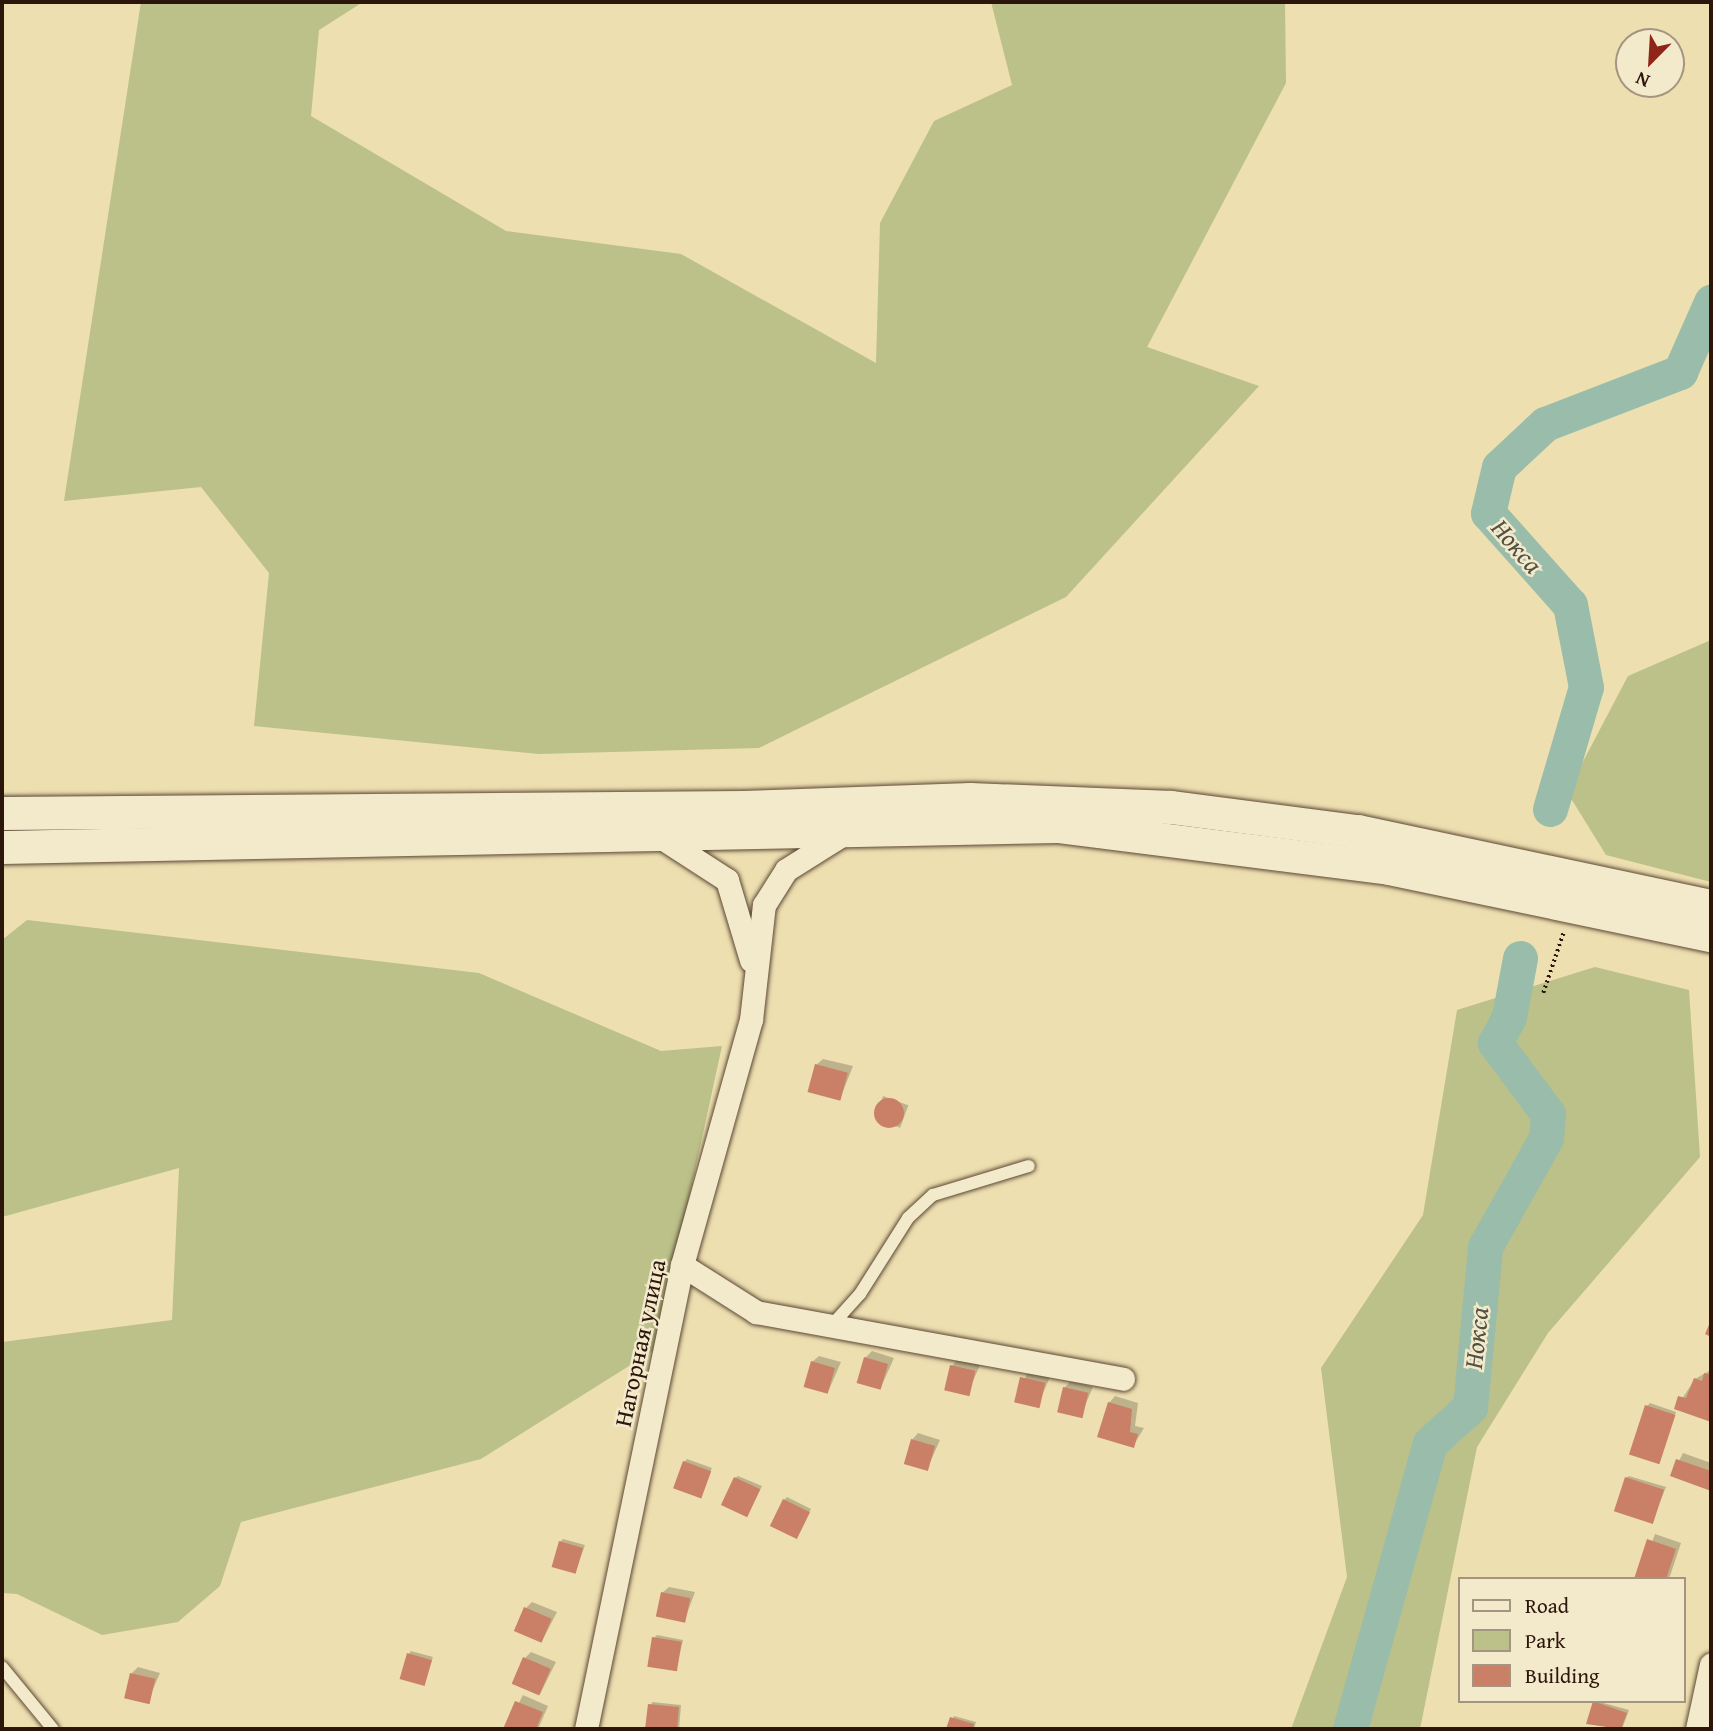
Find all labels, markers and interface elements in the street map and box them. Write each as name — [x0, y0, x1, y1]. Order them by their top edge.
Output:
north arrow — [1615, 28, 1685, 98]
text: N — [1631, 65, 1654, 96]
water label: Нокса — [1485, 512, 1549, 580]
street label: Нагорная улица — [608, 1257, 672, 1429]
water label: Нокса — [1457, 1306, 1495, 1370]
legend — [1458, 1577, 1685, 1703]
text: Road — [1525, 1590, 1569, 1621]
text: Park — [1525, 1625, 1566, 1656]
text: Building — [1525, 1660, 1599, 1691]

